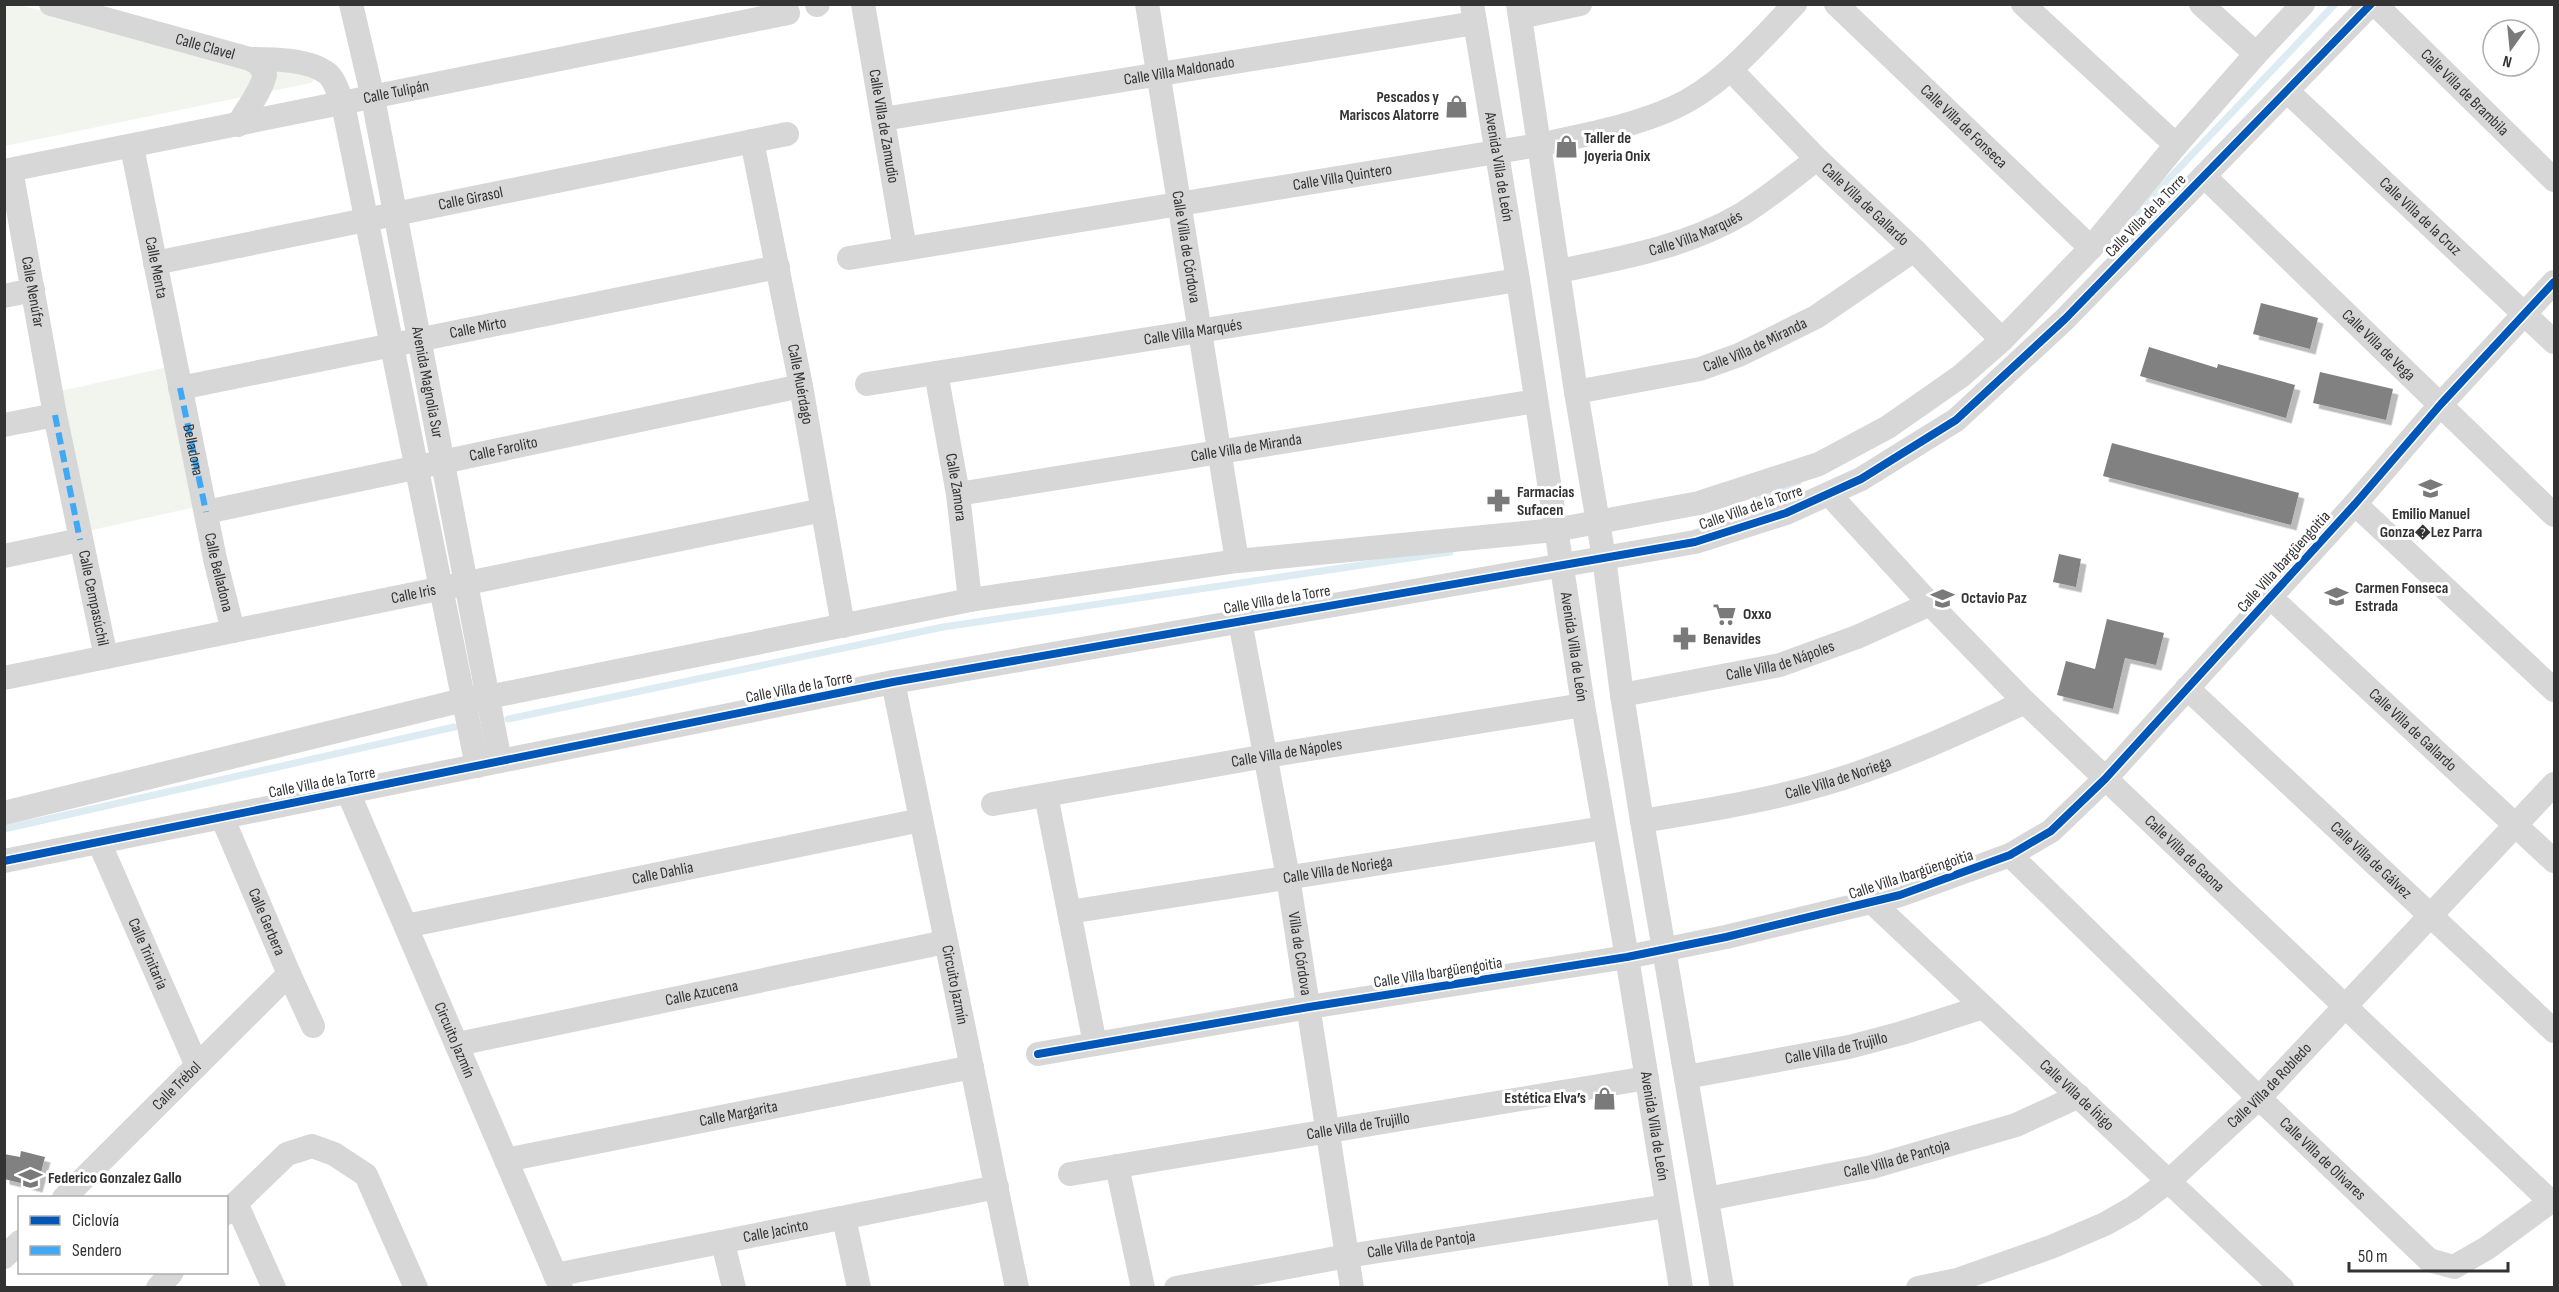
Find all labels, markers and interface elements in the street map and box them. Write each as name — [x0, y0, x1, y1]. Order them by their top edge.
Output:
north arrow — [2481, 18, 2541, 78]
street label: Calle Clavel — [173, 29, 237, 64]
street label: Calle Villa de Brambila — [2417, 45, 2513, 140]
text: N — [2501, 51, 2514, 71]
street label: Calle Villa Maldonado — [1122, 53, 1236, 89]
street label: Calle Villa de Zamudio — [865, 68, 903, 185]
street label: Calle Tulipán — [362, 76, 431, 108]
street label: Calle Villa de Fonseca — [1916, 80, 2011, 172]
place label: Pescados y Mariscos Alatorre — [1339, 88, 1439, 125]
shop icon: Pescados y Mariscos Alatorre — [1444, 93, 1470, 119]
street label: Avenida Villa de León — [1480, 110, 1518, 223]
place label: Taller de Joyeria Onix — [1583, 129, 1651, 166]
shop icon: Taller de Joyeria Onix — [1553, 134, 1579, 160]
street label: Calle Villa de Gallardo — [1818, 159, 1913, 250]
street label: Calle Villa Quintero — [1291, 160, 1393, 195]
street label: Calle Villa de la Torre — [2102, 170, 2190, 262]
street label: Calle Villa de la Cruz — [2375, 173, 2466, 260]
street label: Calle Girasol — [436, 183, 505, 214]
street label: Calle Villa de Córdova — [1168, 190, 1205, 304]
street label: Calle Villa Marqués — [1647, 206, 1746, 260]
street label: Calle Menta — [141, 235, 172, 300]
street label: Calle Nenúfar — [17, 255, 49, 330]
street label: Calle Villa de Vega — [2338, 305, 2419, 385]
street label: Calle Mirto — [448, 313, 508, 343]
street label: Calle Villa de Miranda — [1700, 314, 1810, 377]
street label: Calle Villa Marqués — [1142, 315, 1244, 349]
street label: Avenida Magnolia Sur — [407, 324, 448, 440]
street label: Calle Muérdago — [783, 342, 817, 426]
street label: Belladona — [179, 423, 207, 477]
street label: Calle Villa de Miranda — [1190, 429, 1303, 466]
street label: Calle Farolito — [468, 433, 539, 465]
street label: Calle Zamora — [941, 452, 971, 522]
school or university icon: Emilio Manuel Gonza�Lez Parra — [2418, 476, 2444, 502]
street label: Calle Villa de la Torre — [1697, 481, 1805, 535]
place label: Farmacias Sufacen — [1517, 483, 1574, 520]
pharmacy icon: Farmacias Sufacen — [1486, 488, 1512, 514]
place label: Emilio Manuel Gonza�Lez Parra — [2380, 505, 2482, 542]
street label: Calle Villa Ibargüengoitia — [2233, 507, 2335, 617]
street label: Calle Belladona — [200, 531, 237, 614]
street label: Calle Cempasúchil — [74, 548, 113, 648]
place label: Carmen Fonseca Estrada — [2355, 579, 2448, 616]
street label: Calle Iris — [389, 580, 438, 608]
street label: Calle Villa de la Torre — [1222, 581, 1332, 619]
school or university icon: Carmen Fonseca Estrada — [2324, 584, 2350, 610]
school or university icon: Octavio Paz — [1930, 585, 1956, 611]
place label: Octavio Paz — [1961, 589, 2027, 608]
street label: Avenida Villa de León — [1556, 590, 1592, 703]
supermarket icon: Oxxo — [1712, 601, 1738, 627]
place label: Oxxo — [1743, 605, 1771, 624]
pharmacy icon: Benavides — [1672, 626, 1698, 652]
place label: Benavides — [1703, 630, 1761, 649]
street label: Calle Villa de Nápoles — [1724, 636, 1837, 685]
street label: Calle Villa de la Torre — [744, 668, 854, 708]
street label: Calle Villa de Gallardo — [2365, 684, 2461, 775]
street label: Calle Villa de Nápoles — [1230, 734, 1344, 771]
street label: Calle Villa de Noriega — [1783, 752, 1894, 803]
street label: Calle Villa de la Torre — [267, 763, 377, 803]
street label: Calle Villa de Gaona — [2141, 811, 2228, 896]
street label: Calle Villa de Gálvez — [2326, 817, 2416, 903]
street label: Calle Villa Ibargüengoitia — [1846, 846, 1976, 904]
street label: Calle Villa de Noriega — [1282, 852, 1394, 888]
street label: Calle Dahlia — [630, 858, 695, 889]
street label: Calle Gerbera — [244, 885, 289, 958]
street label: Villa de Córdova — [1284, 910, 1316, 997]
street label: Calle Trinitaria — [124, 915, 172, 992]
street label: Circuito Jazmín — [938, 943, 972, 1026]
street label: Calle Villa Ibargüengoitia — [1372, 953, 1504, 993]
street label: Calle Azucena — [664, 976, 740, 1010]
street label: Circuito Jazmín — [430, 999, 479, 1081]
street label: Calle Villa de Trujillo — [1783, 1028, 1890, 1068]
street label: Calle Villa de Robledo — [2223, 1039, 2315, 1132]
street label: Calle Villa de Íñigo — [2036, 1055, 2118, 1134]
street label: Calle Trébol — [148, 1058, 205, 1114]
street label: Avenida Villa de León — [1636, 1069, 1673, 1182]
shop icon: Estética Elva’s — [1591, 1085, 1617, 1111]
place label: Estética Elva’s — [1504, 1089, 1586, 1108]
street label: Calle Margarita — [698, 1097, 779, 1131]
street label: Calle Villa de Trujillo — [1305, 1108, 1411, 1144]
street label: Calle Villa de Olivares — [2276, 1113, 2370, 1204]
street label: Calle Villa de Pantoja — [1842, 1135, 1952, 1182]
school or university icon: Federico Gonzalez Gallo — [17, 1165, 43, 1191]
place label: Federico Gonzalez Gallo — [48, 1169, 182, 1188]
legend — [18, 1196, 228, 1274]
text: Ciclovía — [72, 1210, 119, 1231]
street label: Calle Jacinto — [742, 1215, 810, 1247]
street label: Calle Villa de Pantoja — [1366, 1227, 1477, 1262]
scale bar — [2349, 1235, 2508, 1273]
text: Sendero — [72, 1240, 122, 1261]
text: 50 m — [2358, 1246, 2388, 1267]

